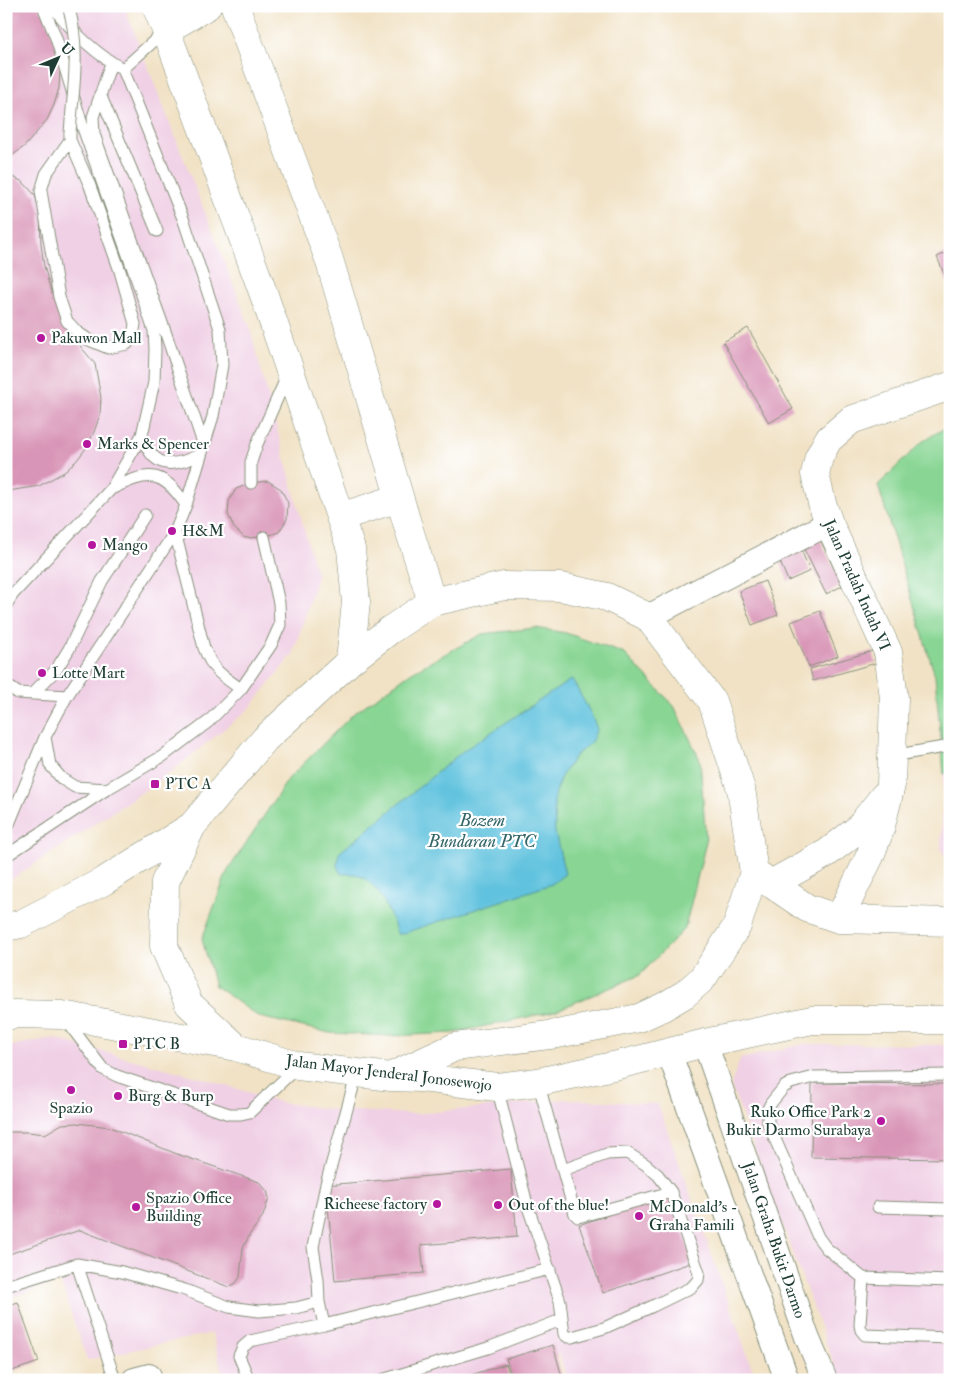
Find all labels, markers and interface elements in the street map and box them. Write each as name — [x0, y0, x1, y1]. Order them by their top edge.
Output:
north arrow — [32, 32, 82, 82]
text: U — [57, 39, 77, 60]
place label: Pakuwon Mall — [51, 328, 142, 348]
marker: Pakuwon Mall — [35, 332, 47, 344]
place label: Marks & Spencer — [97, 434, 209, 455]
marker: Marks & Spencer — [81, 438, 93, 450]
street label: Jalan Pradah Indah VI — [818, 515, 895, 654]
place label: H&M — [182, 521, 224, 541]
marker: H&M — [166, 525, 178, 537]
place label: Mango — [102, 535, 148, 555]
marker: Mango — [86, 539, 98, 551]
place label: Lotte Mart — [52, 663, 125, 683]
marker: Lotte Mart — [36, 667, 48, 679]
place label: PTC A — [165, 774, 212, 794]
marker: PTC A — [149, 778, 161, 790]
water label: Bozem Bundaran PTC — [427, 809, 537, 853]
place label: PTC B — [133, 1034, 180, 1054]
marker: PTC B — [117, 1038, 129, 1050]
street label: Jalan Mayor Jenderal Jonosewojo — [284, 1050, 493, 1097]
marker: Spazio — [65, 1084, 77, 1096]
place label: Burg & Burp — [128, 1086, 213, 1107]
marker: Burg & Burp — [112, 1090, 124, 1102]
place label: Spazio — [49, 1098, 93, 1119]
place label: Ruko Office Park 2 Bukit Darmo Surabaya — [725, 1102, 871, 1140]
marker: Ruko Office Park 2 Bukit Darmo Surabaya — [875, 1115, 887, 1127]
street label: Jalan Graha Bukit Darmo — [737, 1158, 810, 1321]
place label: Spazio Office Building — [146, 1188, 232, 1226]
place label: Richeese factory — [324, 1194, 428, 1214]
place label: Out of the blue! — [508, 1195, 609, 1215]
place label: McDonald's - Graha Famili — [649, 1197, 737, 1235]
marker: Richeese factory — [431, 1198, 443, 1210]
marker: Out of the blue! — [492, 1199, 504, 1211]
marker: Spazio Office Building — [130, 1201, 142, 1213]
marker: McDonald's - Graha Famili — [633, 1210, 645, 1222]

